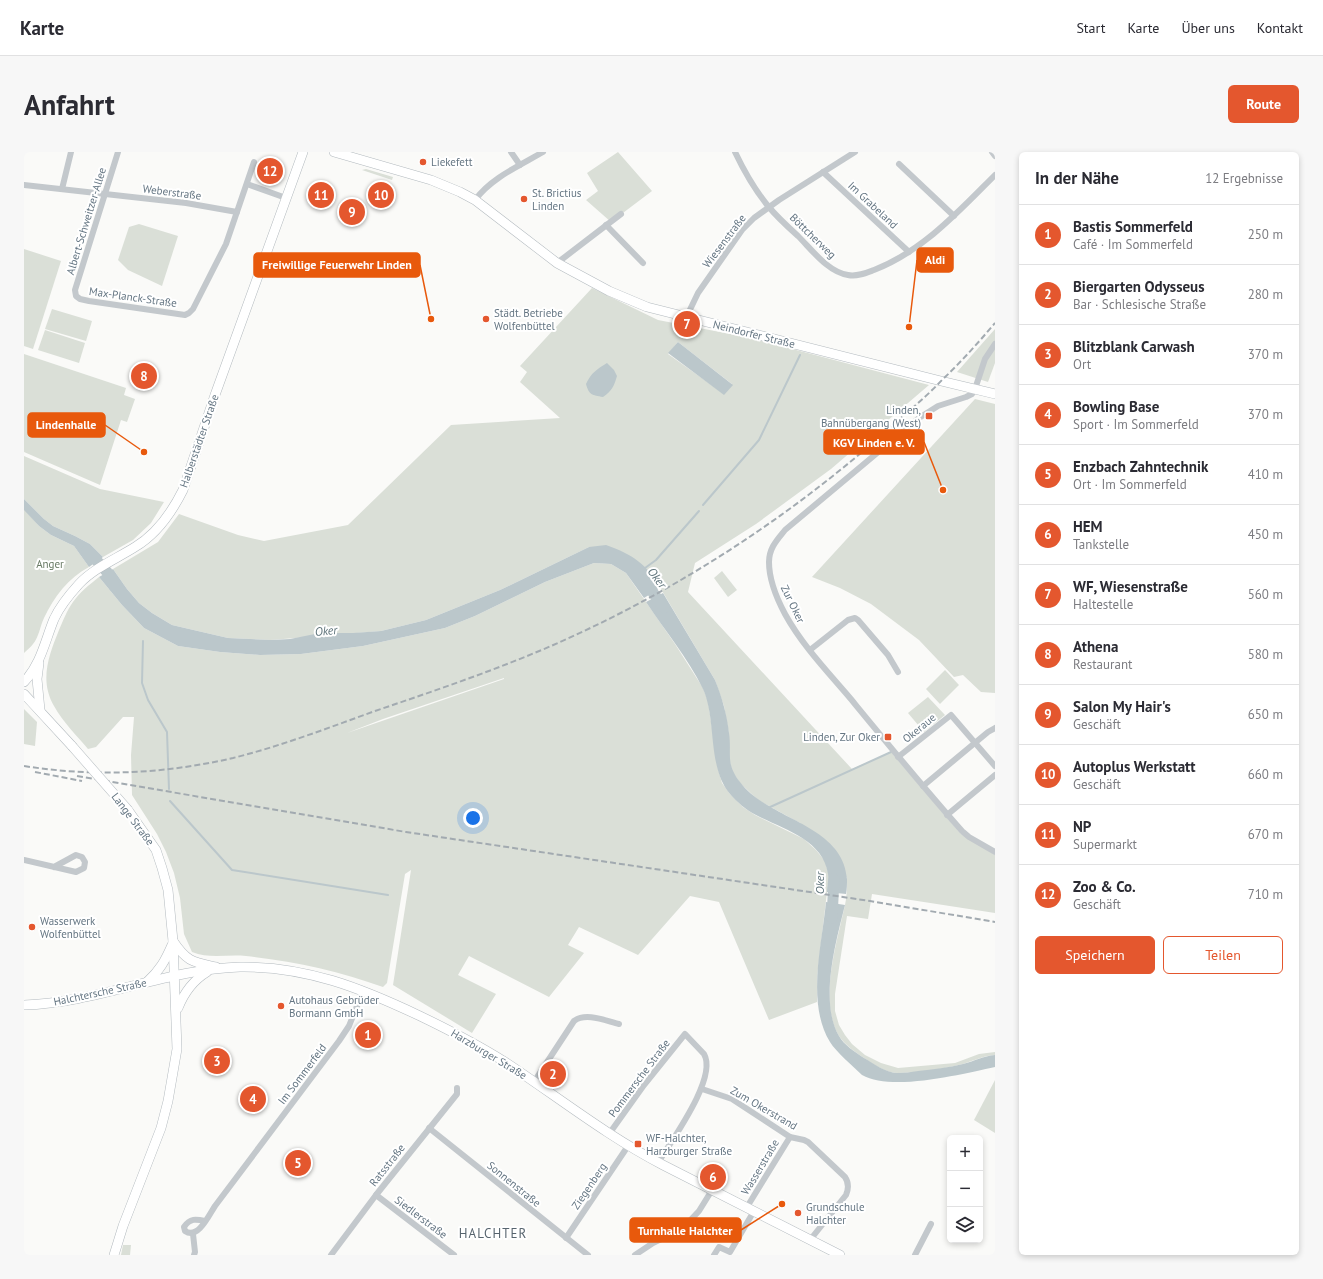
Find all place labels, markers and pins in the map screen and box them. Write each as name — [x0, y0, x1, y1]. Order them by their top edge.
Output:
place label: Liekefett — [431, 155, 473, 169]
pin: 12 — [257, 156, 283, 186]
marker: Liekefett — [418, 157, 428, 167]
pin: 11 — [308, 180, 334, 210]
pin: 10 — [368, 180, 394, 210]
place label: St. Brictius Linden — [532, 186, 582, 213]
marker: St. Brictius Linden — [519, 194, 529, 204]
pin: 9 — [339, 197, 365, 227]
callout: Aldi — [917, 248, 953, 272]
callout: Freiwillige Feuerwehr Linden — [254, 253, 420, 277]
place label: Städt. Betriebe Wolfenbüttel — [494, 306, 563, 333]
pin: 7 — [674, 309, 700, 339]
marker: Städt. Betriebe Wolfenbüttel — [481, 314, 491, 324]
pin: 8 — [131, 361, 157, 391]
place label: Linden, Bahnübergang (West) — [821, 403, 921, 430]
marker: Linden, Bahnübergang (West) — [924, 411, 934, 421]
callout: Lindenhalle — [28, 413, 105, 437]
callout: KGV Linden e. V. — [824, 430, 924, 454]
place label: Linden, Zur Oker — [803, 730, 880, 744]
marker: Linden, Zur Oker — [883, 732, 893, 742]
place label: Wasserwerk Wolfenbüttel — [40, 914, 102, 941]
marker: Wasserwerk Wolfenbüttel — [27, 922, 37, 932]
place label: Autohaus Gebrüder Bormann GmbH — [289, 993, 379, 1020]
marker: Autohaus Gebrüder Bormann GmbH — [276, 1001, 286, 1011]
pin: 1 — [355, 1020, 381, 1050]
pin: 3 — [204, 1046, 230, 1076]
pin: 2 — [540, 1059, 566, 1089]
pin: 4 — [240, 1084, 266, 1114]
place label: WF-Halchter, Harzburger Straße — [646, 1131, 733, 1158]
marker: WF-Halchter, Harzburger Straße — [633, 1139, 643, 1149]
pin: 5 — [285, 1148, 311, 1178]
pin: 6 — [700, 1162, 726, 1192]
place label: Grundschule Halchter — [806, 1200, 865, 1227]
marker: Grundschule Halchter — [793, 1208, 803, 1218]
callout: Turnhalle Halchter — [630, 1218, 741, 1242]

